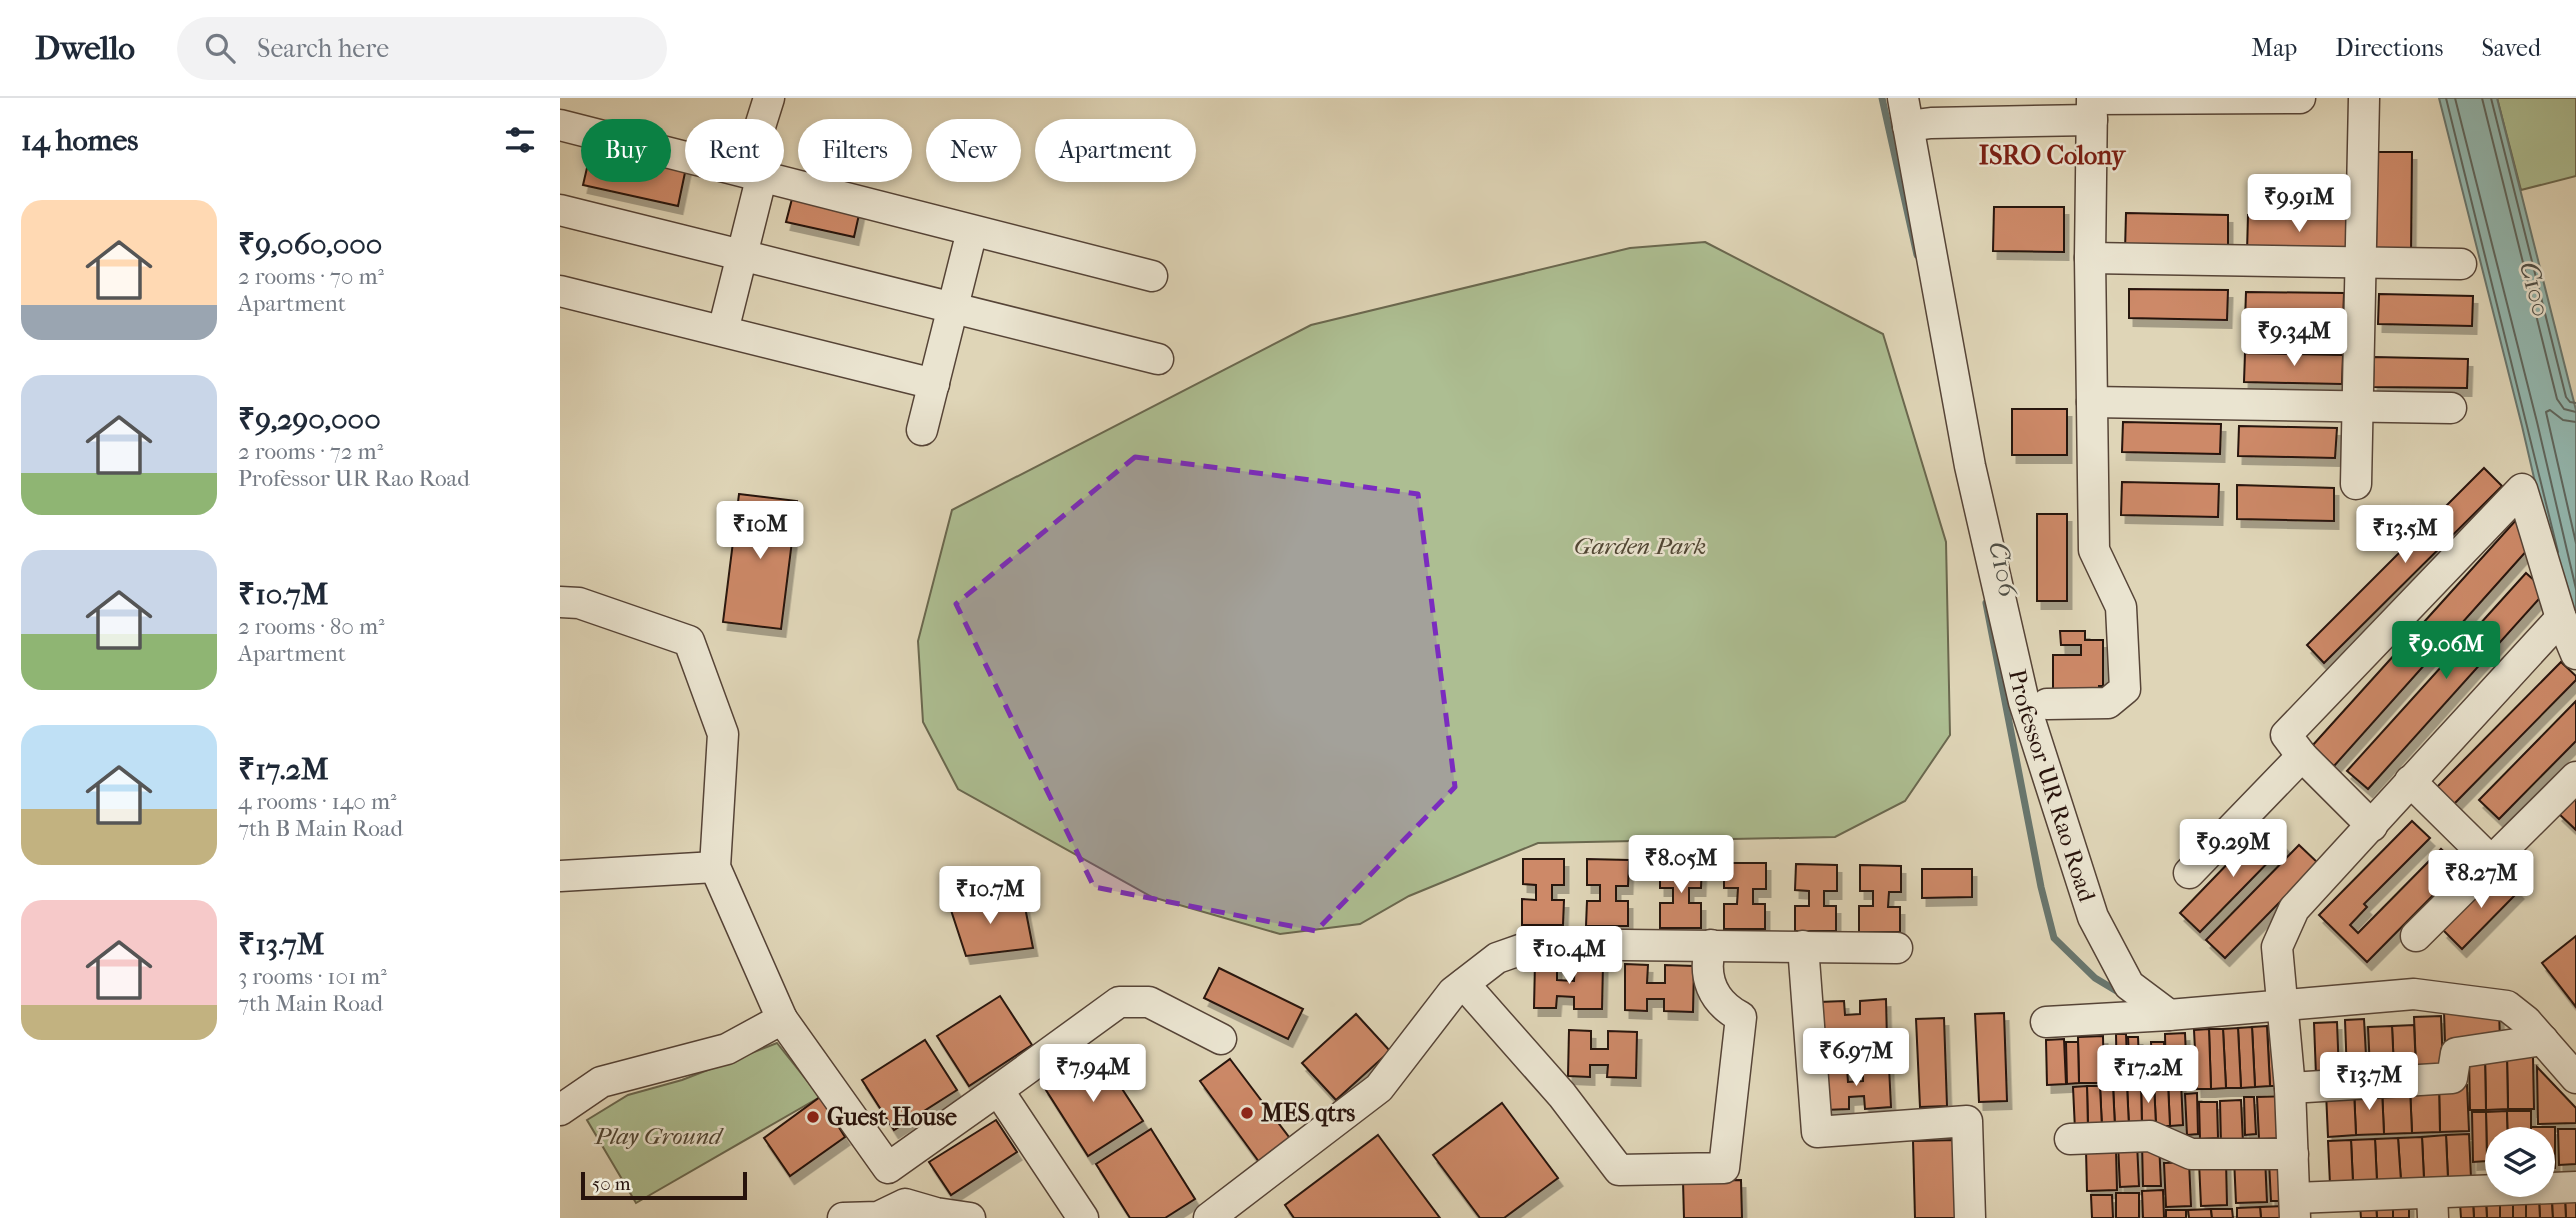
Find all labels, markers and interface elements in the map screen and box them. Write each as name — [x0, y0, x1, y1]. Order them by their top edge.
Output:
search box — [177, 17, 667, 80]
text: Dwello — [35, 29, 135, 68]
icon: search — [201, 29, 239, 67]
text: Search here — [257, 33, 389, 64]
text: Map — [2251, 34, 2297, 62]
text: Directions — [2335, 34, 2443, 62]
text: Saved — [2481, 34, 2541, 62]
chip: Buy — [581, 119, 671, 182]
chip: Rent — [685, 119, 784, 182]
chip: Filters — [798, 119, 912, 182]
chip: New — [926, 119, 1021, 182]
chip: Apartment — [1035, 119, 1196, 182]
icon: filters — [501, 121, 539, 159]
text: 14 homes — [21, 123, 138, 158]
district label: ISRO Colony — [1979, 140, 2127, 171]
pin: ₹9.91M — [2242, 174, 2356, 234]
text: ₹9.91M — [2264, 183, 2334, 210]
text: ₹9,060,000 — [238, 227, 382, 262]
icon: home — [77, 228, 161, 312]
water label: C100 — [2513, 258, 2557, 320]
text: 2 rooms · 70 m² — [238, 263, 384, 290]
text: Apartment — [238, 290, 346, 317]
pin: ₹9.34M — [2237, 308, 2351, 368]
text: ₹9.34M — [2257, 317, 2331, 344]
text: ₹9,290,000 — [238, 402, 381, 437]
icon: home — [77, 403, 161, 487]
text: 2 rooms · 72 m² — [238, 438, 383, 465]
text: Professor UR Rao Road — [238, 465, 470, 492]
pin: ₹10M — [719, 502, 801, 561]
pin: ₹13.5M — [2348, 505, 2462, 565]
text: ₹10M — [733, 510, 787, 537]
text: ₹13.5M — [2372, 514, 2438, 541]
park label: Garden Park — [1574, 532, 1706, 560]
water label: C106 — [1982, 539, 2024, 600]
text: ₹10.7M — [238, 577, 328, 612]
icon: home — [77, 578, 161, 662]
text: 2 rooms · 80 m² — [238, 613, 385, 640]
pin: ₹9.06M — [2389, 622, 2503, 681]
text: ₹9.06M — [2408, 630, 2484, 657]
text: Apartment — [238, 640, 346, 667]
street label: Professor UR Rao Road — [2003, 667, 2101, 906]
text: ₹17.2M — [238, 752, 329, 787]
icon: home — [77, 753, 161, 837]
text: 4 rooms · 140 m² — [238, 788, 397, 815]
text: 7th B Main Road — [238, 815, 403, 842]
pin: ₹9.29M — [2176, 820, 2290, 879]
text: ₹9.29M — [2196, 828, 2270, 855]
pin: ₹8.05M — [1624, 836, 1738, 895]
text: ₹8.05M — [1645, 844, 1717, 871]
pin: ₹8.27M — [2424, 850, 2538, 910]
text: ₹8.27M — [2444, 859, 2518, 886]
pin: ₹10.7M — [933, 866, 1047, 926]
text: ₹10.7M — [955, 875, 1025, 902]
pin: ₹10.4M — [1512, 926, 1626, 986]
text: ₹13.7M — [238, 927, 324, 962]
icon: home — [77, 928, 161, 1012]
text: ₹10.4M — [1532, 935, 1606, 962]
text: 3 rooms · 101 m² — [238, 963, 387, 990]
text: 7th Main Road — [238, 990, 383, 1017]
pin: ₹6.97M — [1799, 1028, 1913, 1088]
text: ₹6.97M — [1819, 1037, 1893, 1064]
pin: ₹7.94M — [1036, 1044, 1150, 1104]
pin: ₹17.2M — [2091, 1046, 2205, 1105]
pin: ₹13.7M — [2312, 1052, 2426, 1112]
text: ₹7.94M — [1056, 1053, 1130, 1080]
text: ₹17.2M — [2113, 1054, 2183, 1081]
text: ₹13.7M — [2336, 1061, 2402, 1088]
place label: MES qtrs — [1261, 1099, 1355, 1127]
place label: Guest House — [827, 1103, 957, 1131]
marker: MES qtrs — [1239, 1105, 1255, 1121]
marker: Guest House — [805, 1109, 821, 1125]
park label: Play Ground — [594, 1122, 724, 1150]
map controls — [2485, 1127, 2555, 1197]
button: layers — [2485, 1127, 2555, 1197]
scale bar — [581, 1169, 747, 1201]
text: 50 m — [592, 1173, 631, 1195]

